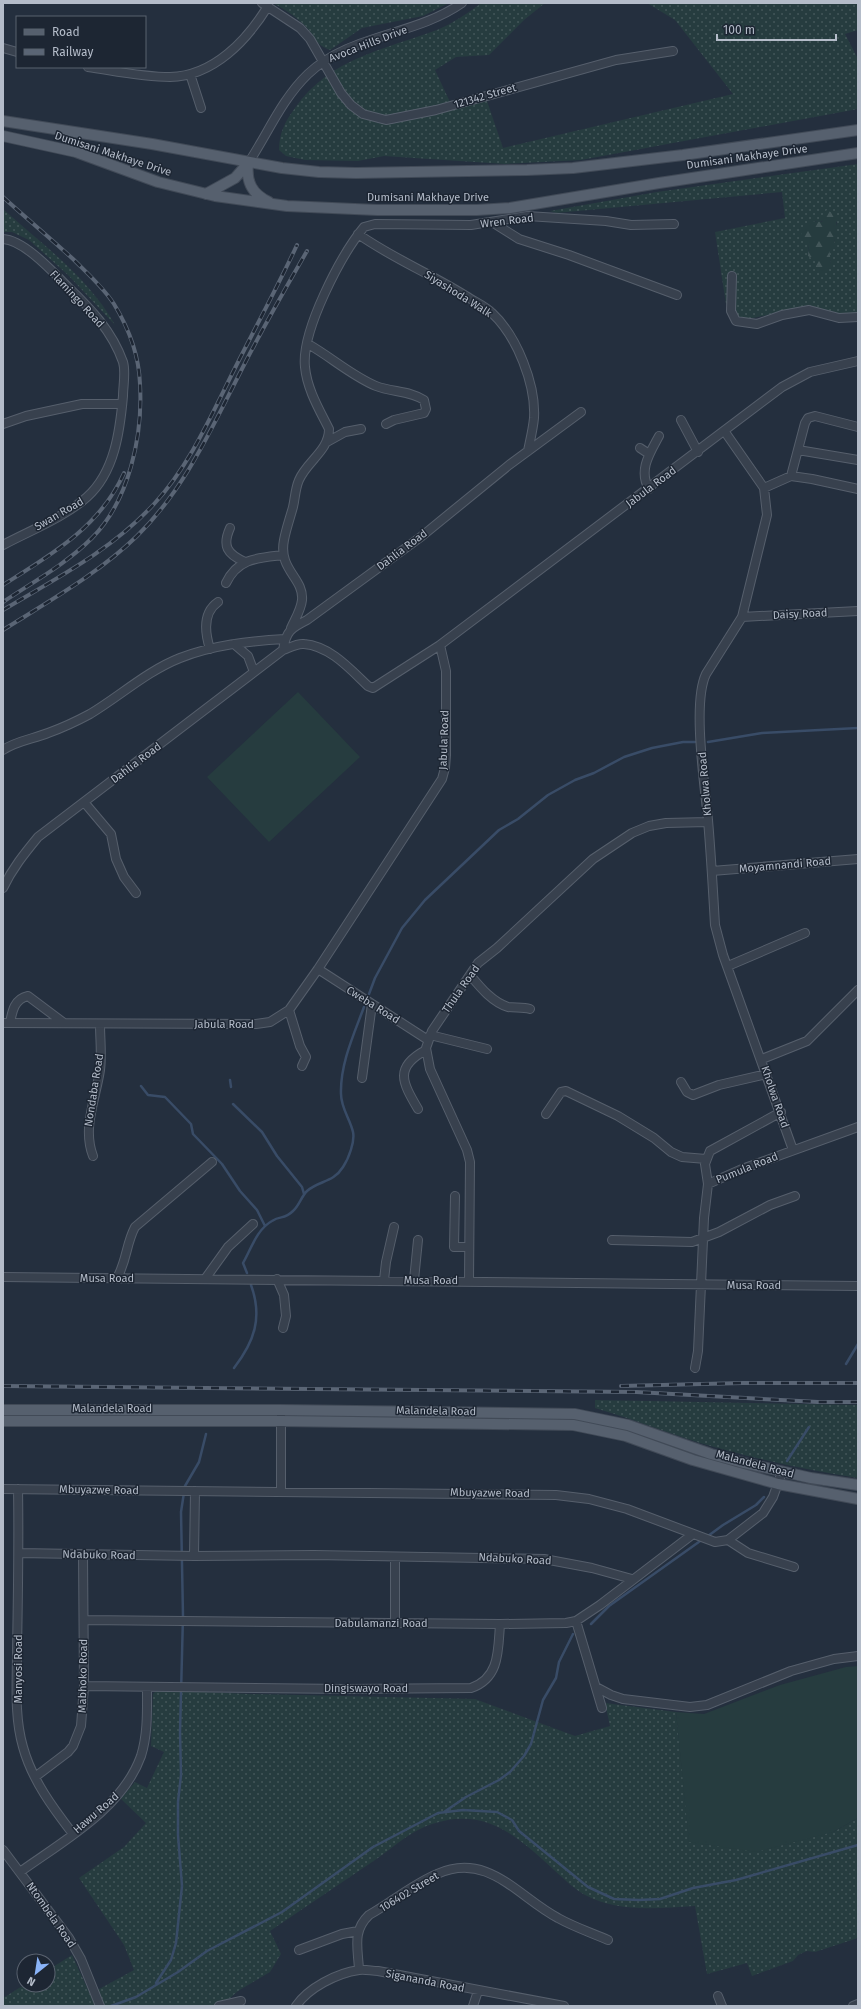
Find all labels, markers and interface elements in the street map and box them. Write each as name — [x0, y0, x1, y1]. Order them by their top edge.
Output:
legend — [16, 16, 146, 68]
scale bar — [717, 16, 836, 42]
street label: Avoca Hills Drive — [327, 23, 409, 65]
text: 100 m — [723, 23, 755, 37]
text: Road — [52, 25, 80, 39]
text: Railway — [52, 45, 93, 59]
street label: 121342 Street — [452, 81, 518, 111]
street label: Dumisani Makhaye Drive — [53, 129, 173, 179]
street label: Dumisani Makhaye Drive — [686, 142, 808, 172]
street label: Dumisani Makhaye Drive — [367, 191, 489, 204]
street label: Wren Road — [480, 211, 534, 231]
street label: Flamingo Road — [47, 268, 107, 330]
street label: Siyashoda Walk — [422, 268, 494, 320]
street label: Jabula Road — [623, 464, 679, 510]
street label: Swan Road — [32, 495, 86, 533]
street label: Dahlia Road — [374, 527, 430, 573]
street label: Daisy Road — [772, 606, 828, 622]
street label: Jabula Road — [436, 710, 452, 770]
street label: Dahlia Road — [108, 740, 164, 786]
street label: Kholwa Road — [696, 751, 714, 817]
street label: Moyamnandi Road — [738, 854, 832, 876]
street label: Thula Road — [440, 962, 482, 1016]
street label: Cweba Road — [344, 983, 402, 1027]
street label: Jabula Road — [194, 1018, 254, 1031]
street label: Nondaba Road — [82, 1053, 106, 1127]
street label: Kholwa Road — [758, 1064, 792, 1130]
street label: Pumula Road — [714, 1150, 780, 1186]
street label: Musa Road — [80, 1272, 134, 1285]
street label: Musa Road — [404, 1274, 458, 1287]
street label: Musa Road — [727, 1279, 781, 1292]
street label: Malandela Road — [72, 1402, 152, 1415]
street label: Malandela Road — [396, 1404, 476, 1418]
street label: Malandela Road — [715, 1447, 795, 1481]
street label: Mbuyazwe Road — [59, 1483, 139, 1497]
street label: Mbuyazwe Road — [450, 1486, 530, 1500]
street label: Ndabuko Road — [62, 1548, 136, 1562]
street label: Ndabuko Road — [478, 1551, 552, 1567]
street label: Dabulamanzi Road — [334, 1617, 428, 1630]
street label: Manyosi Road — [12, 1634, 25, 1704]
street label: Mabhoko Road — [76, 1639, 90, 1713]
street label: Dingiswayo Road — [324, 1682, 408, 1695]
street label: Hawu Road — [71, 1790, 121, 1836]
street label: 106402 Street — [377, 1869, 441, 1915]
street label: Ntombela Road — [24, 1880, 78, 1950]
north arrow — [16, 1953, 56, 1993]
street label: Sigananda Road — [384, 1967, 466, 1995]
text: N — [25, 1974, 38, 1989]

